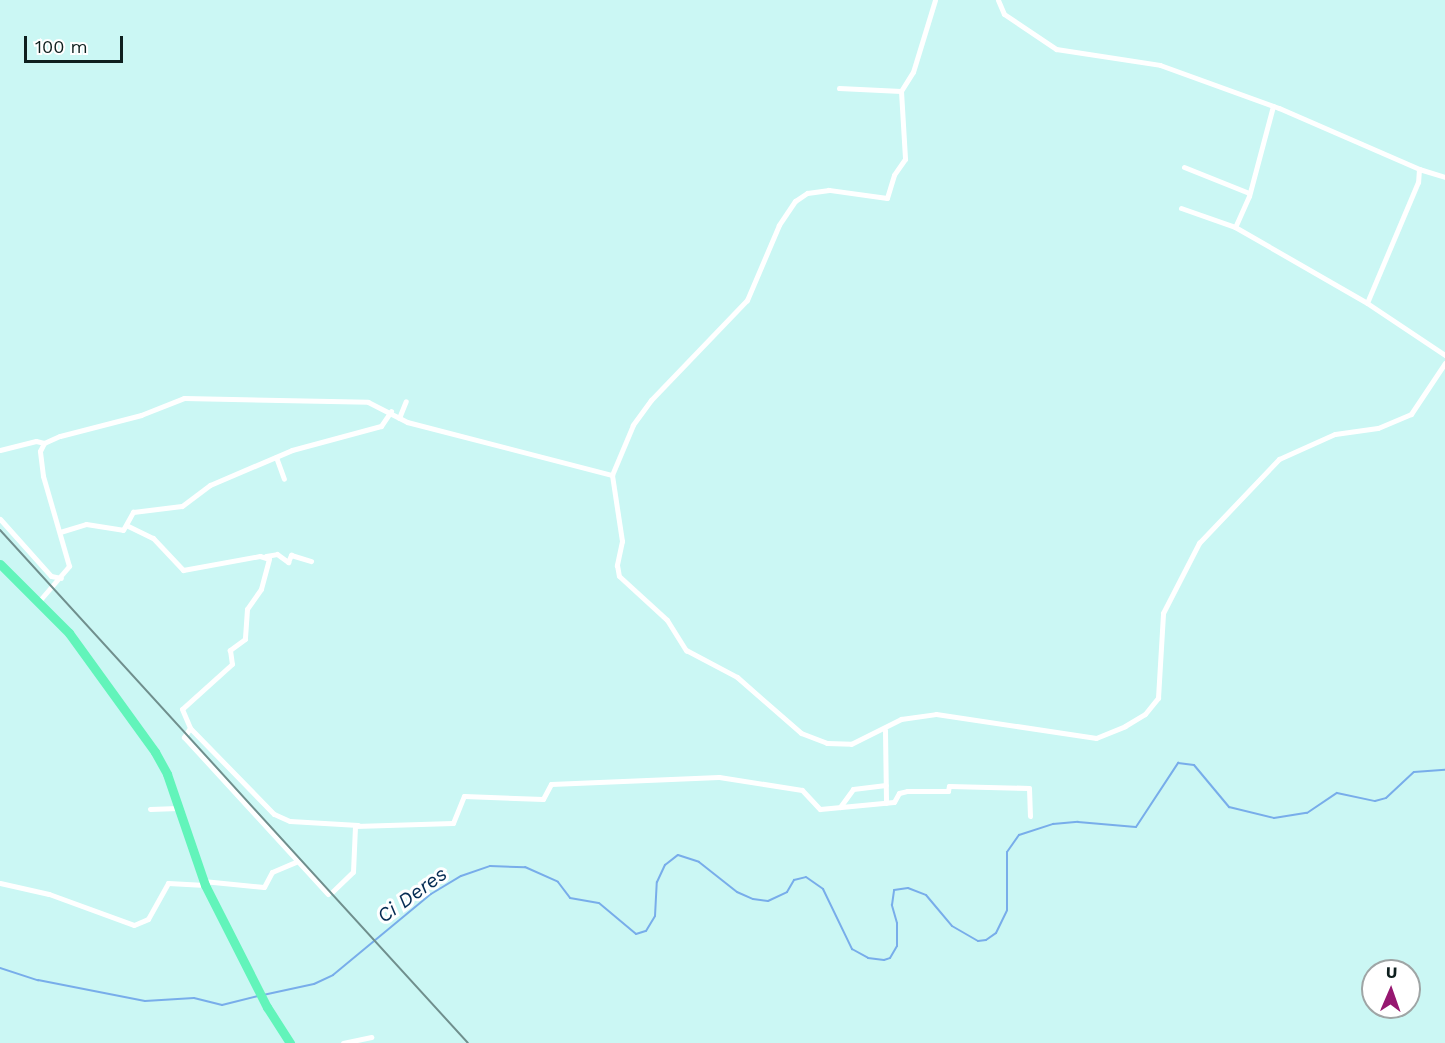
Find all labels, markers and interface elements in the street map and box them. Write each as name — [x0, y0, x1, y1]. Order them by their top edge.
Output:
scale bar — [27, 24, 126, 62]
text: 100 m — [35, 36, 88, 57]
water label: Ci Deres — [373, 862, 451, 928]
north arrow — [1361, 959, 1421, 1019]
text: U — [1386, 963, 1398, 982]

